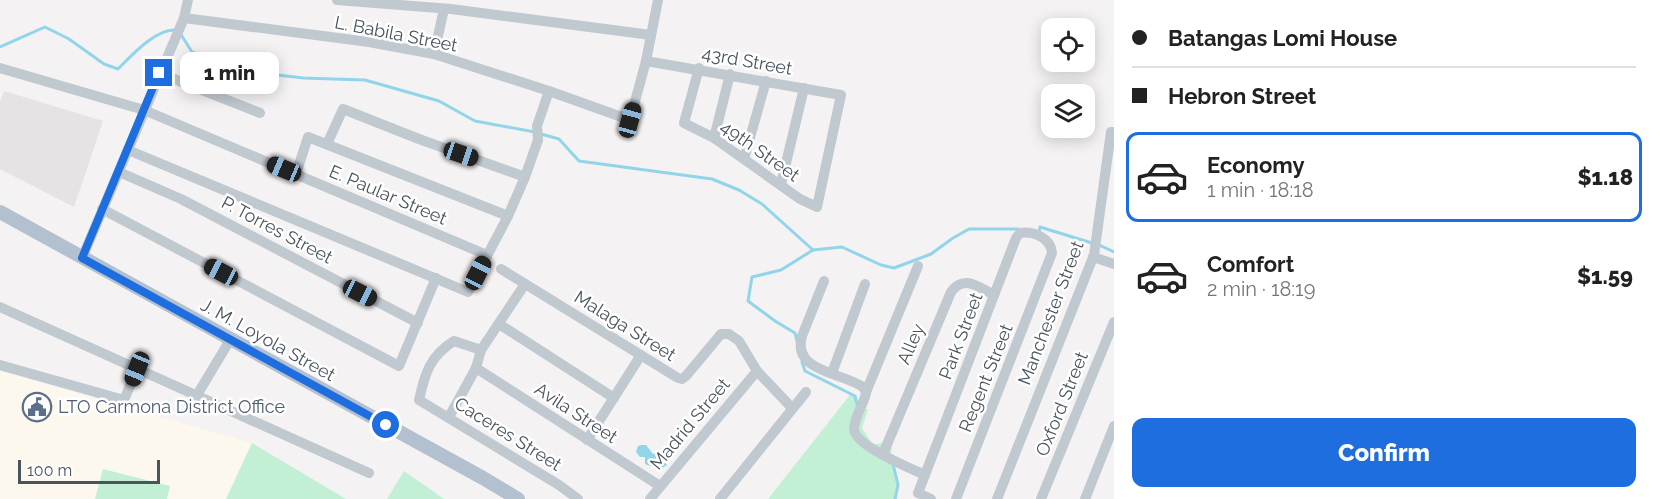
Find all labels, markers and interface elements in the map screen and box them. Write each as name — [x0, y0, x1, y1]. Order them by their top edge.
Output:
street label: L. Babila Street — [333, 11, 459, 56]
map controls — [1041, 18, 1095, 138]
button: locate — [1041, 18, 1095, 72]
text: Batangas Lomi House — [1168, 25, 1397, 51]
street label: 43rd Street — [700, 42, 794, 79]
callout: 1 min — [180, 52, 279, 94]
route end — [145, 59, 172, 86]
text: 1 min — [204, 61, 255, 85]
text: Hebron Street — [1168, 83, 1316, 109]
button: layers — [1041, 84, 1095, 138]
car — [617, 100, 643, 140]
street label: 49th Street — [717, 116, 804, 185]
car — [441, 140, 481, 168]
icon: car — [1135, 150, 1189, 204]
text: Economy — [1207, 152, 1305, 178]
car — [264, 154, 304, 184]
street label: E. Paular Street — [326, 160, 450, 229]
text: $1.18 — [1577, 164, 1633, 190]
text: 1 min · 18:18 — [1207, 178, 1314, 202]
street label: P. Torres Street — [218, 191, 336, 268]
street label: Manchester Street — [1013, 238, 1088, 388]
icon: car — [1135, 249, 1189, 303]
text: Comfort — [1207, 251, 1294, 277]
car — [462, 253, 494, 293]
car — [201, 256, 241, 288]
text: $1.59 — [1577, 263, 1633, 289]
car — [340, 277, 380, 309]
text: 2 min · 18:19 — [1207, 277, 1315, 301]
street label: Malaga Street — [571, 286, 680, 365]
street label: Park Street — [934, 289, 987, 382]
street label: J. M. Loyola Street — [197, 294, 339, 385]
street label: Alley — [893, 320, 929, 367]
street label: Regent Street — [954, 321, 1017, 435]
car — [122, 349, 152, 389]
street label: Oxford Street — [1031, 349, 1092, 459]
street label: Madrid Street — [645, 374, 734, 474]
street label: Avila Street — [531, 378, 622, 447]
public building icon: LTO Carmona District Office — [21, 391, 53, 423]
street label: Caceres Street — [451, 392, 566, 475]
place label: LTO Carmona District Office — [58, 396, 286, 417]
route start — [372, 411, 399, 438]
button: Confirm — [1132, 418, 1636, 487]
scale bar — [18, 457, 160, 484]
text: 100 m — [27, 461, 72, 480]

